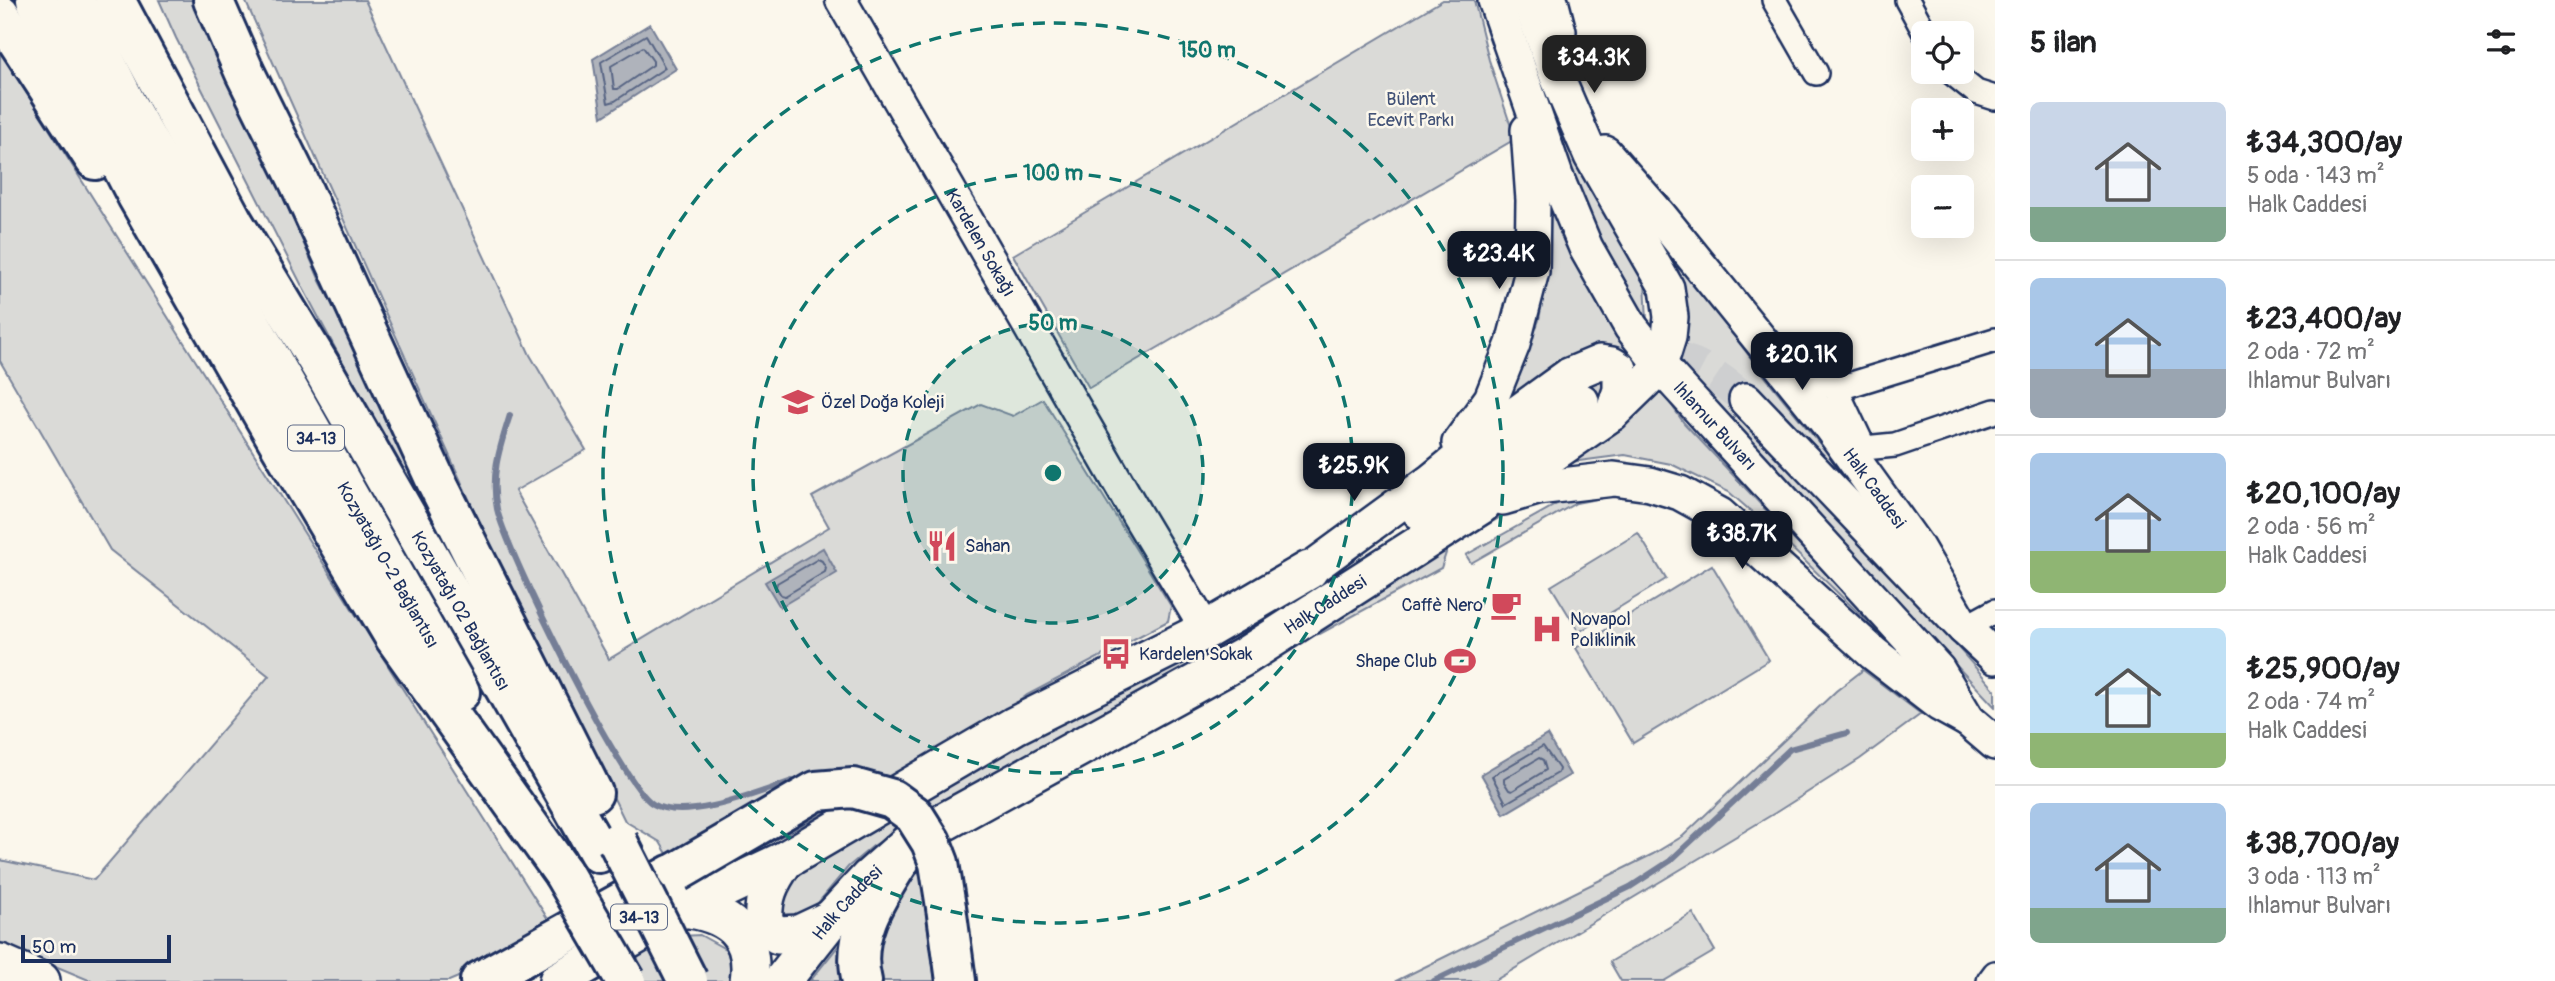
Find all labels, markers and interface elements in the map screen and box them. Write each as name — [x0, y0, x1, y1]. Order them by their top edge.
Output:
map controls — [1911, 21, 1974, 238]
button: locate — [1911, 21, 1974, 84]
icon: filters — [2482, 23, 2520, 61]
text: 5 ilan — [2030, 24, 2097, 61]
pin: ₺34.3K — [1537, 36, 1651, 95]
text: 150 m — [1178, 37, 1236, 64]
text: ₺34.3K — [1558, 43, 1630, 72]
park label: Bülent Ecevit Parkı — [1367, 88, 1455, 132]
button: + — [1911, 98, 1974, 161]
text: ₺34,300/ay — [2247, 124, 2402, 161]
icon: home — [2086, 130, 2170, 214]
text: 100 m — [1023, 160, 1083, 187]
text: 5 oda · 143 m² — [2247, 161, 2385, 190]
button: − — [1911, 175, 1974, 238]
street label: Kardelen Sokağı — [940, 185, 1020, 301]
text: Halk Caddesi — [2247, 190, 2367, 219]
pin: ₺23.4K — [1442, 232, 1556, 291]
text: ₺23.4K — [1463, 239, 1535, 268]
text: ₺23,400/ay — [2247, 300, 2401, 337]
icon: home — [2086, 306, 2170, 390]
text: 50 m — [1029, 310, 1078, 337]
pin: ₺20.1K — [1745, 332, 1859, 392]
text: 2 oda · 72 m² — [2247, 337, 2375, 366]
text: ₺20.1K — [1767, 340, 1837, 369]
text: Ihlamur Bulvarı — [2247, 366, 2391, 395]
street label: Ihlamur Bulvarı — [1668, 377, 1761, 476]
school or university icon: Özel Doğa Koleji — [781, 385, 815, 419]
place label: Özel Doğa Koleji — [821, 391, 944, 414]
road number: 34-13 — [288, 426, 344, 450]
street label: Halk Caddesi — [1837, 443, 1911, 533]
pin: ₺25.9K — [1297, 444, 1411, 503]
text: ₺25.9K — [1319, 451, 1389, 480]
centre of rings — [1041, 461, 1065, 485]
text: ₺20,100/ay — [2247, 475, 2400, 512]
street label: Kozyatağı O-2 Bağlantısı — [331, 478, 444, 652]
icon: home — [2086, 481, 2170, 565]
pin: ₺38.7K — [1685, 512, 1799, 571]
text: 2 oda · 56 m² — [2247, 512, 2376, 541]
text: ₺38.7K — [1707, 519, 1777, 548]
street label: Kozyatağı O2 Bağlantısı — [406, 527, 515, 695]
restaurant icon: Sahan — [925, 529, 959, 563]
place label: Sahan — [965, 535, 1010, 558]
text: Halk Caddesi — [2247, 541, 2367, 570]
street label: Halk Caddesi — [1280, 570, 1371, 640]
cafe icon: Caffè Nero — [1489, 588, 1523, 622]
place label: Caffè Nero — [1401, 594, 1483, 617]
place label: Novapol Poliklinik — [1570, 608, 1636, 652]
hospital icon: Novapol Poliklinik — [1530, 612, 1564, 646]
bus stop icon: Kardelen Sokak — [1099, 637, 1133, 671]
place label: Kardelen Sokak — [1139, 643, 1253, 666]
sports icon: Shape Club — [1443, 644, 1477, 678]
place label: Shape Club — [1355, 650, 1437, 673]
text: ₺25,900/ay — [2247, 650, 2400, 687]
icon: home — [2086, 656, 2170, 740]
text: 2 oda · 74 m² — [2247, 687, 2375, 716]
text: Halk Caddesi — [2247, 716, 2367, 745]
text: ₺38,700/ay — [2247, 825, 2399, 862]
icon: home — [2086, 831, 2170, 915]
street label: Halk Caddesi — [808, 860, 887, 945]
text: 3 oda · 113 m² — [2247, 862, 2381, 891]
text: Ihlamur Bulvarı — [2247, 891, 2391, 920]
road number: 34-13 — [611, 904, 667, 930]
scale bar — [21, 932, 172, 964]
text: 50 m — [32, 935, 76, 959]

